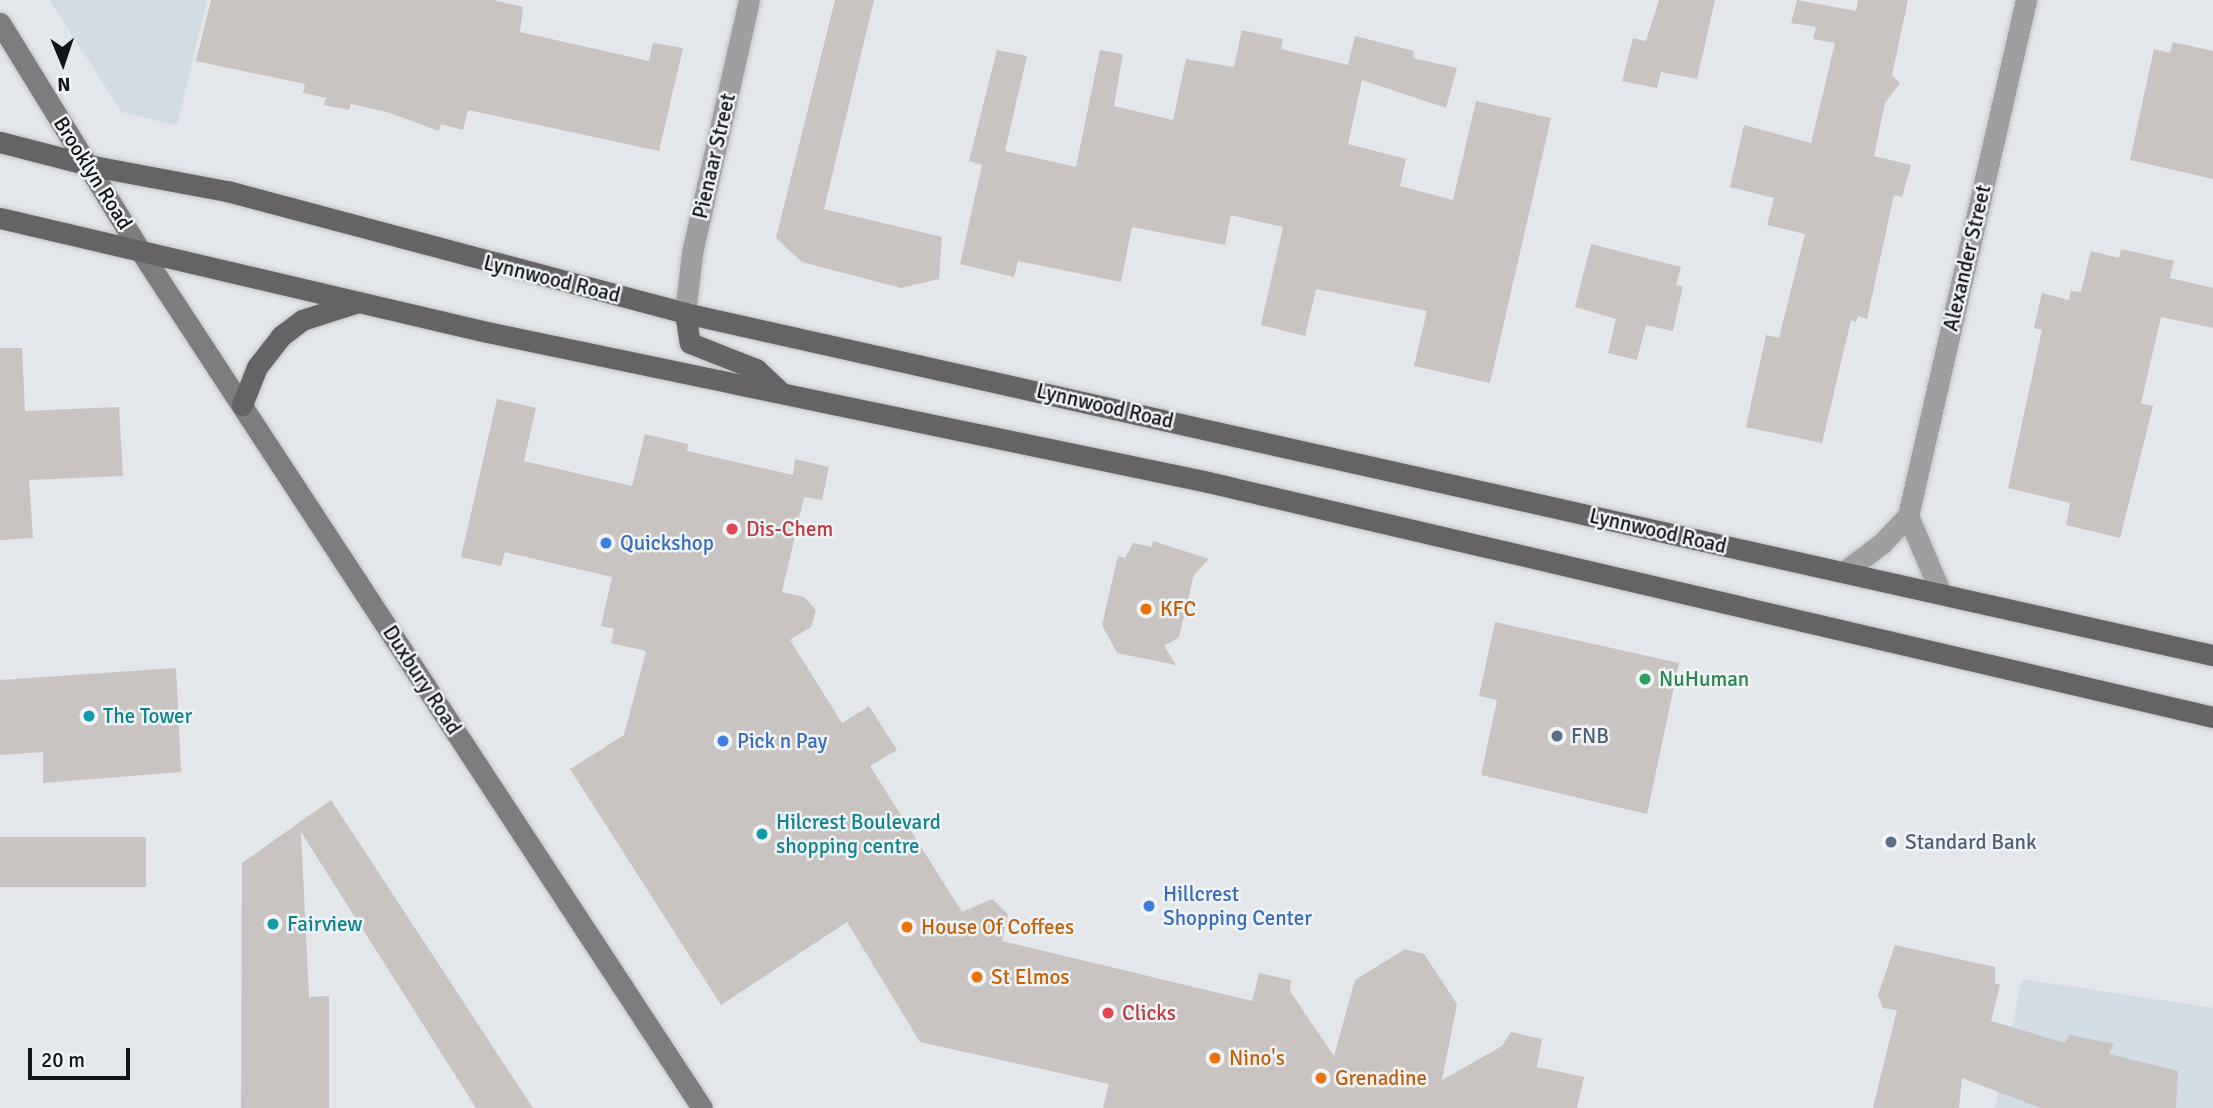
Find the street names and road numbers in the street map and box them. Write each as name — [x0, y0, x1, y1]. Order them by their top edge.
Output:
street label: Pienaar Street — [687, 91, 741, 221]
street label: Brooklyn Road — [48, 112, 138, 234]
street label: Alexander Street — [1938, 182, 1996, 334]
street label: Lynnwood Road — [481, 250, 623, 308]
street label: Lynnwood Road — [1034, 378, 1176, 434]
street label: Lynnwood Road — [1587, 503, 1729, 559]
street label: Duxbury Road — [377, 621, 467, 739]

